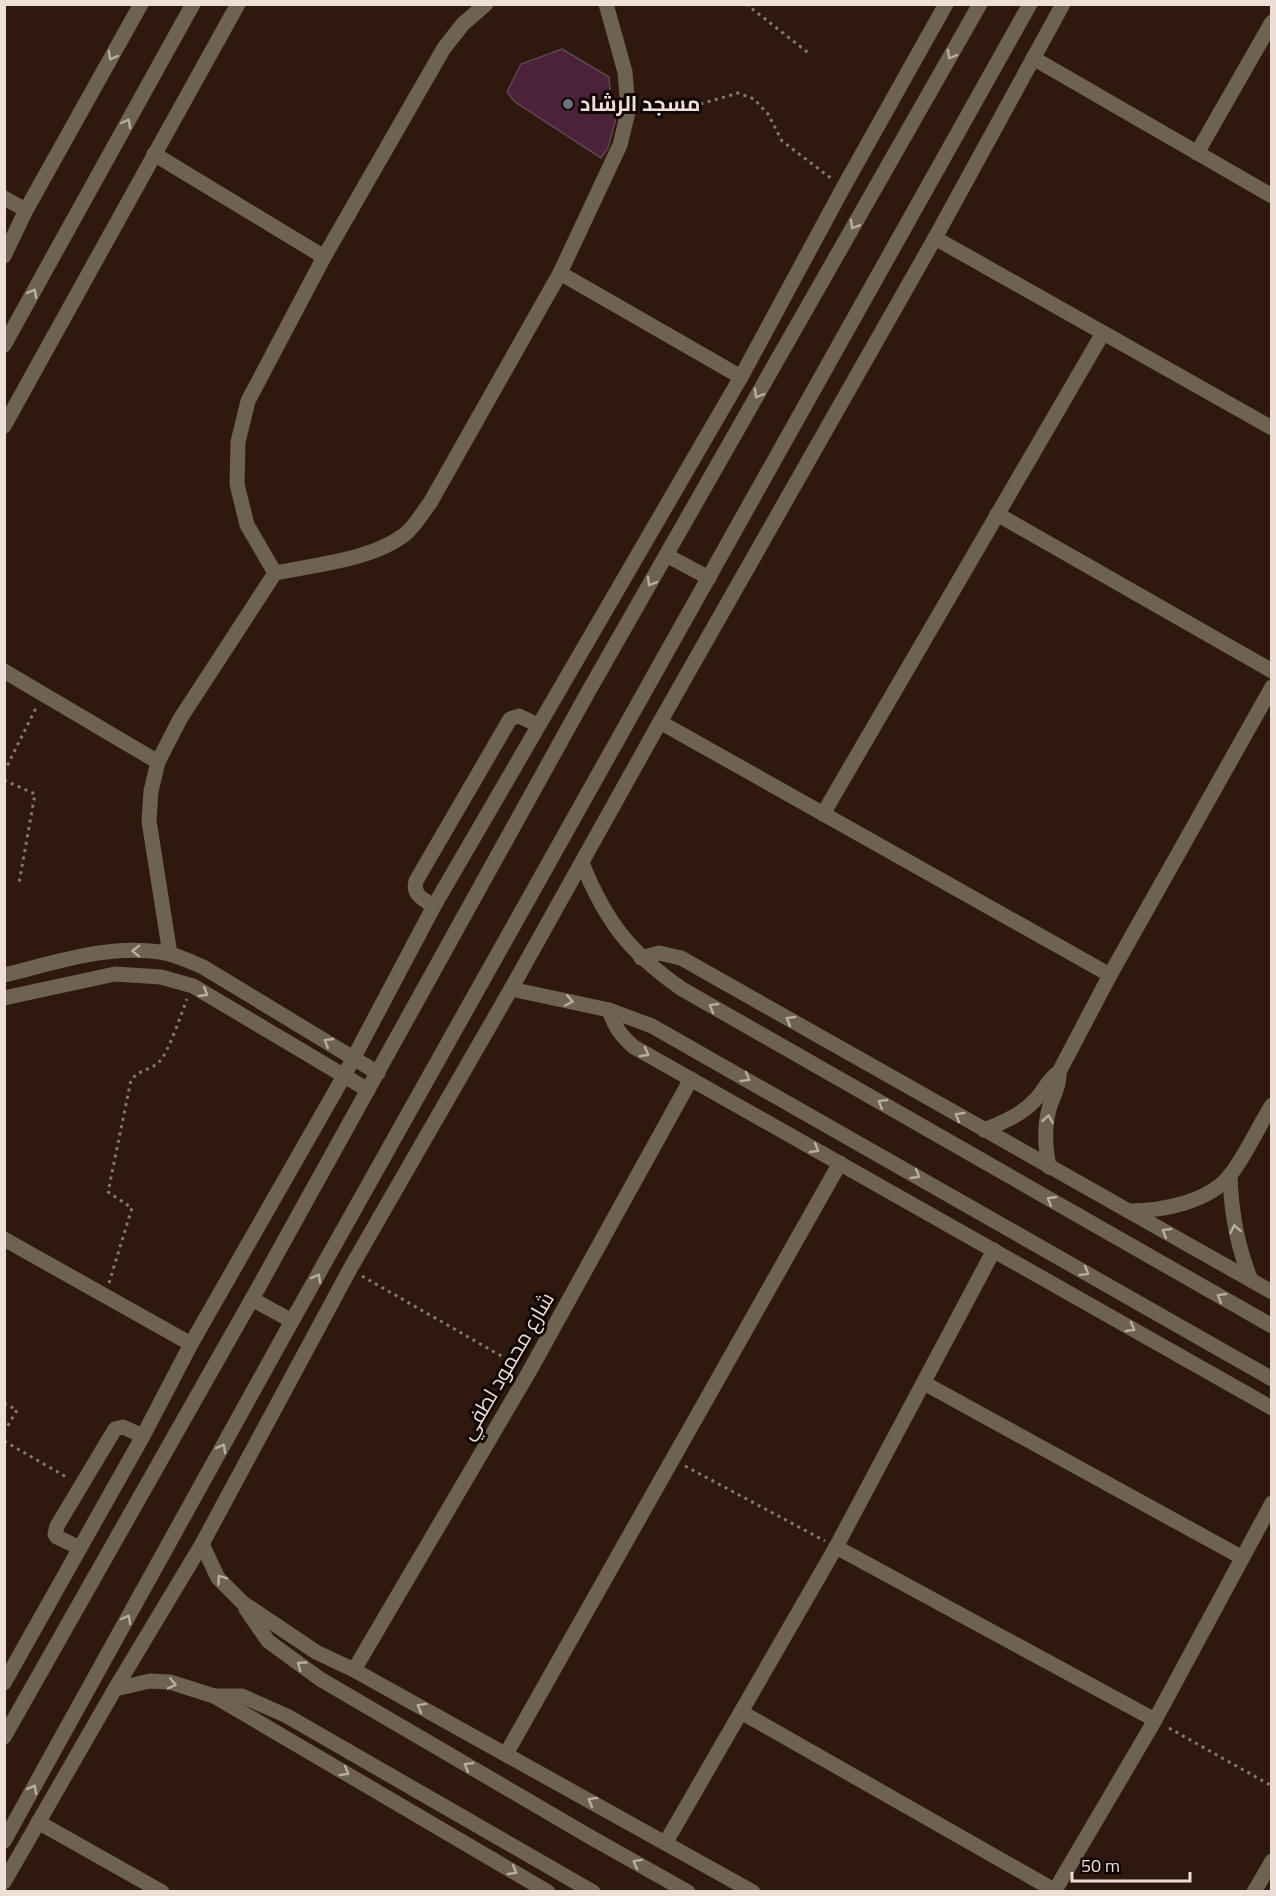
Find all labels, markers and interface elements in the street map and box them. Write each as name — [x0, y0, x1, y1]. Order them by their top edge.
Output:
one-way arrow — [108, 49, 119, 60]
one-way arrow — [946, 49, 958, 59]
place label: مسجد الرشاد — [580, 87, 700, 119]
marker: مسجد الرشاد — [561, 97, 575, 111]
one-way arrow — [120, 119, 131, 129]
one-way arrow — [850, 219, 861, 229]
one-way arrow — [26, 289, 37, 300]
one-way arrow — [754, 388, 765, 399]
one-way arrow — [647, 576, 658, 586]
one-way arrow — [131, 944, 140, 957]
one-way arrow — [198, 985, 208, 997]
one-way arrow — [563, 994, 573, 1007]
one-way arrow — [709, 1002, 719, 1014]
one-way arrow — [786, 1015, 796, 1027]
one-way arrow — [324, 1038, 334, 1050]
one-way arrow — [639, 1046, 649, 1057]
one-way arrow — [740, 1071, 750, 1082]
one-way arrow — [878, 1099, 888, 1110]
one-way arrow — [955, 1112, 966, 1123]
one-way arrow — [1041, 1114, 1053, 1123]
one-way arrow — [809, 1141, 819, 1153]
one-way arrow — [909, 1168, 920, 1179]
one-way arrow — [1047, 1196, 1057, 1207]
one-way arrow — [1229, 1224, 1242, 1234]
one-way arrow — [1162, 1228, 1172, 1240]
one-way arrow — [1079, 1265, 1089, 1276]
one-way arrow — [309, 1274, 321, 1284]
street label: شارع محمود لطفي — [451, 1286, 562, 1446]
one-way arrow — [1217, 1292, 1227, 1304]
one-way arrow — [1125, 1320, 1135, 1332]
one-way arrow — [215, 1444, 226, 1454]
one-way arrow — [217, 1574, 228, 1585]
one-way arrow — [120, 1615, 131, 1625]
one-way arrow — [297, 1661, 308, 1672]
one-way arrow — [167, 1677, 177, 1690]
one-way arrow — [417, 1703, 427, 1714]
one-way arrow — [464, 1761, 474, 1773]
one-way arrow — [339, 1765, 349, 1777]
one-way arrow — [26, 1785, 37, 1796]
one-way arrow — [588, 1797, 598, 1808]
scale bar — [1072, 1845, 1190, 1883]
text: 50 m — [1081, 1852, 1120, 1879]
one-way arrow — [633, 1859, 643, 1870]
one-way arrow — [507, 1864, 517, 1875]

